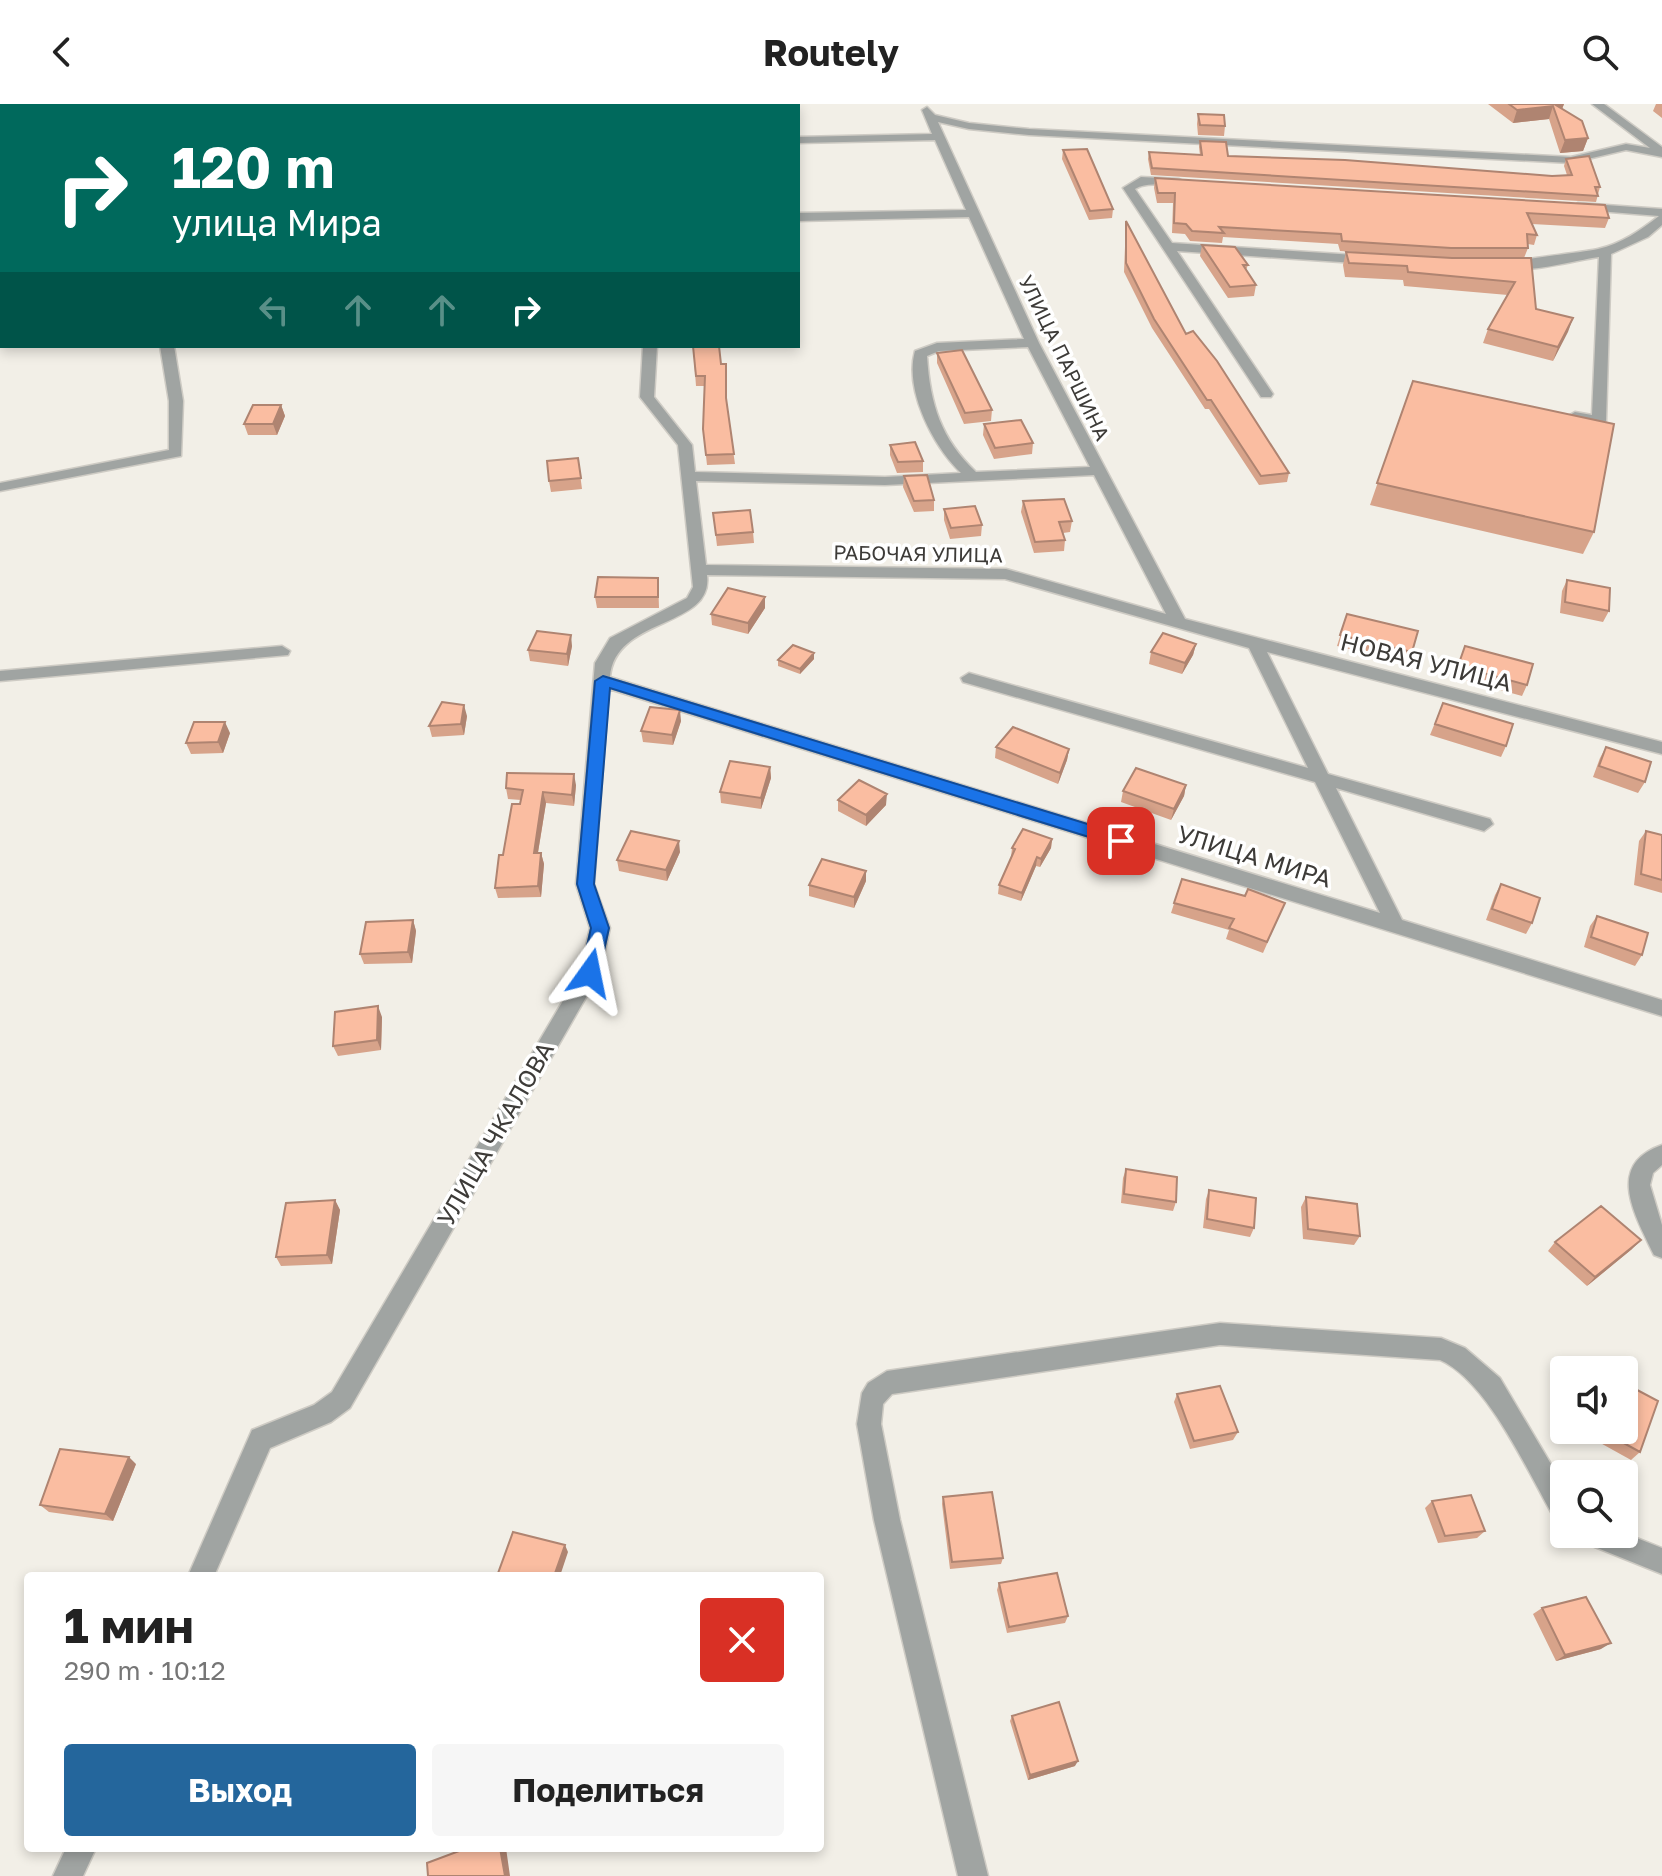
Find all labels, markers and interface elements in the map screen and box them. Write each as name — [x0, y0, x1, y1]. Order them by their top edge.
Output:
icon: back — [40, 30, 84, 74]
icon: search — [1578, 30, 1622, 74]
text: Routely — [763, 31, 899, 74]
text: 120 m — [172, 133, 334, 200]
icon: right — [40, 136, 144, 240]
text: улица Мира — [172, 201, 382, 244]
street label: УЛИЦА ПАРШИНА — [1015, 271, 1115, 444]
icon: left — [252, 288, 296, 332]
icon: ahead — [336, 288, 380, 332]
icon: ahead — [420, 288, 464, 332]
icon: right — [504, 288, 548, 332]
street label: РАБОЧАЯ УЛИЦА — [833, 540, 1003, 566]
street label: НОВАЯ УЛИЦА — [1338, 626, 1515, 697]
pin — [1087, 807, 1155, 875]
street label: УЛИЦА МИРА — [1174, 818, 1335, 893]
icon: arrive — [1099, 819, 1143, 863]
position arrow — [548, 931, 632, 1015]
street label: УЛИЦА ЧКАЛОВА — [430, 1036, 559, 1230]
map controls — [1550, 1356, 1638, 1548]
button: sound — [1550, 1356, 1638, 1444]
button: search — [1550, 1460, 1638, 1548]
text: 1 мин — [64, 1596, 194, 1654]
button: close — [700, 1598, 784, 1682]
text: 290 m · 10:12 — [64, 1655, 225, 1686]
button: Выход — [64, 1744, 416, 1836]
button: Поделиться — [432, 1744, 784, 1836]

